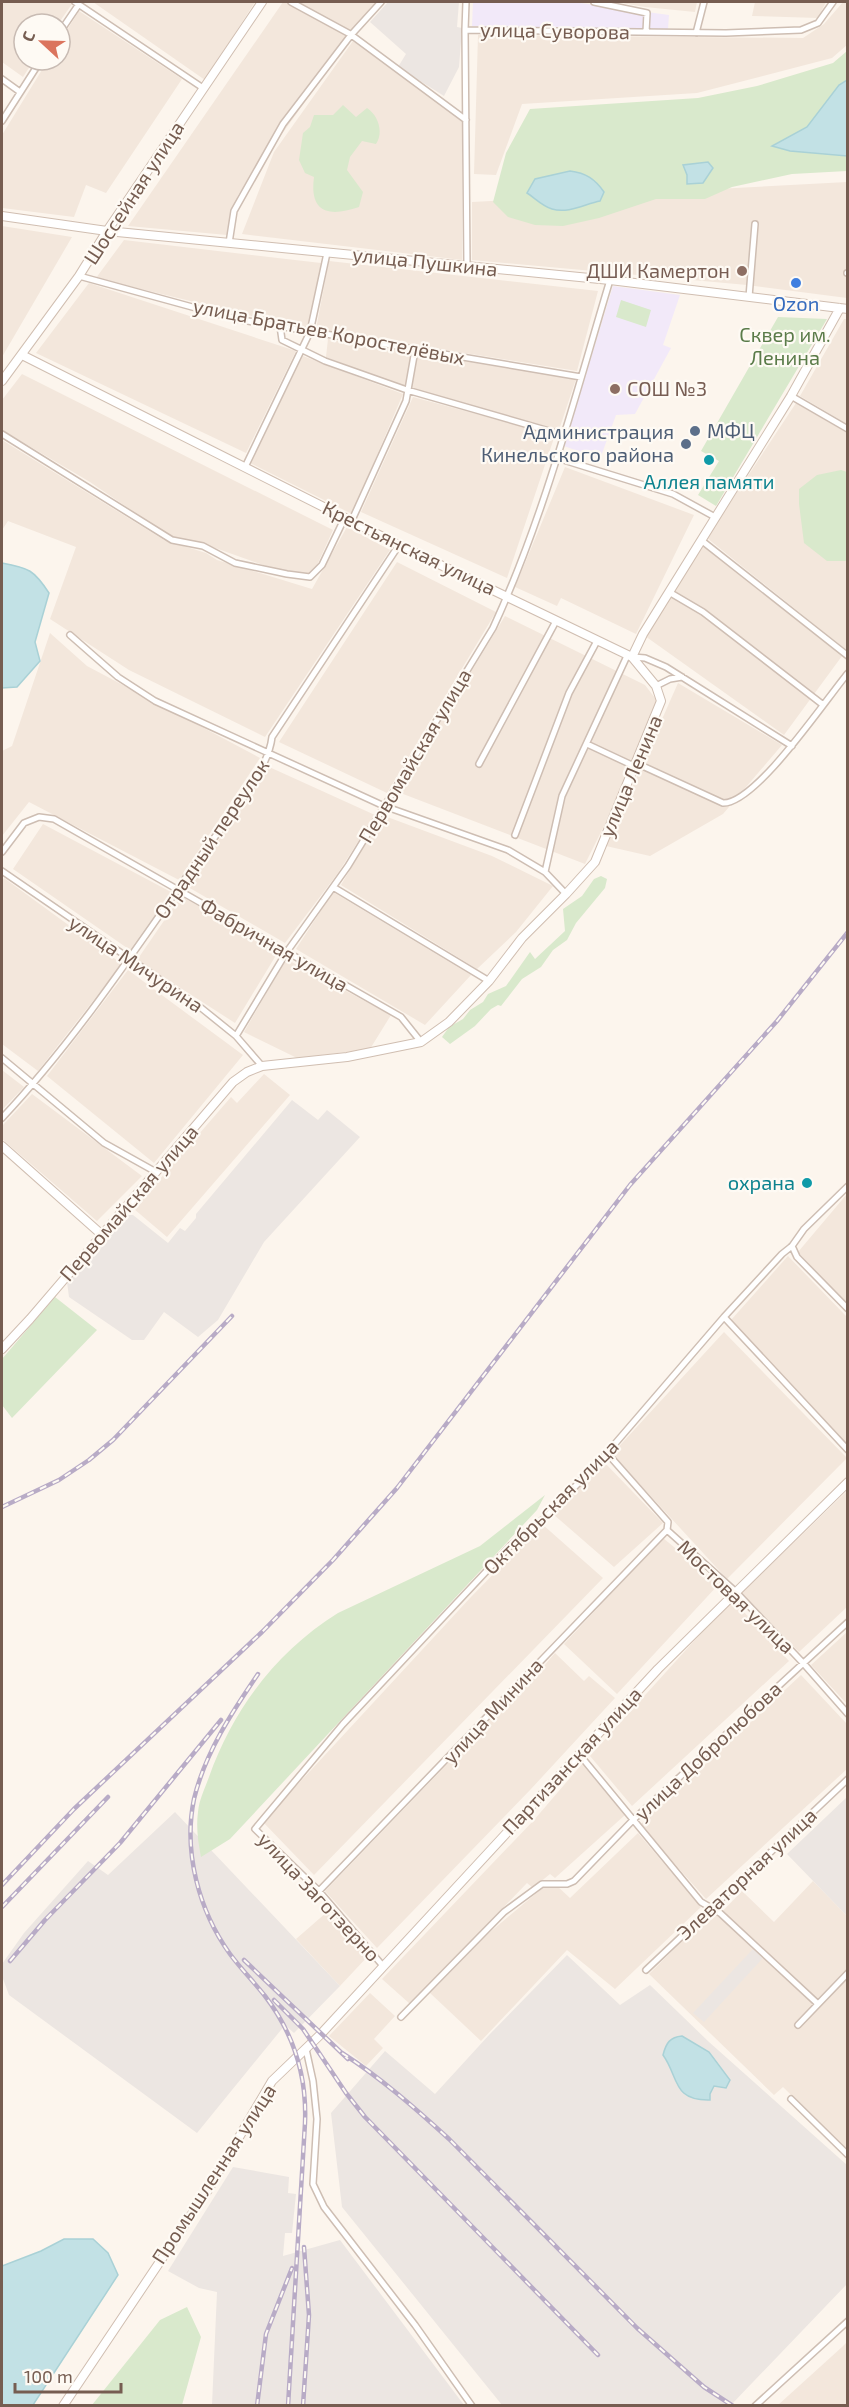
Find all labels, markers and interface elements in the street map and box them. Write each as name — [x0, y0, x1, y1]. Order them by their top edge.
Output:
north arrow — [12, 12, 72, 72]
street label: улица Суворова — [480, 17, 630, 44]
text: С — [17, 28, 38, 44]
street label: Шоссейная улица — [78, 116, 189, 269]
street label: улица Пушкина — [351, 241, 499, 282]
place label: ДШИ Камертон — [586, 258, 730, 282]
marker: ДШИ Камертон — [735, 264, 749, 278]
marker: Ozon — [789, 276, 803, 290]
place label: Ozon — [773, 291, 819, 315]
street label: улица Братьев Коростелёвых — [191, 293, 467, 370]
park label: Сквер им. Ленина — [739, 322, 831, 369]
place label: СОШ №3 — [627, 376, 707, 400]
marker: СОШ №3 — [608, 382, 622, 396]
place label: МФЦ — [707, 418, 755, 442]
place label: Администрация Кинельского района — [481, 419, 674, 466]
marker: МФЦ — [688, 424, 702, 438]
marker: Администрация Кинельского района — [679, 437, 693, 451]
marker: Аллея памяти — [702, 453, 716, 467]
place label: Аллея памяти — [644, 469, 774, 493]
street label: Крестьянская улица — [318, 495, 500, 600]
street label: Первомайская улица — [353, 664, 476, 847]
street label: улица Ленина — [594, 711, 667, 841]
street label: Отрадный переулок — [149, 754, 275, 924]
street label: Фабричная улица — [196, 892, 353, 997]
street label: улица Мичурина — [64, 909, 208, 1018]
street label: Первомайская улица — [54, 1119, 203, 1286]
place label: охрана — [728, 1170, 795, 1194]
marker: охрана — [800, 1176, 814, 1190]
street label: Октябрьская улица — [478, 1434, 623, 1579]
street label: Мостовая улица — [673, 1534, 800, 1659]
street label: улица Минина — [437, 1653, 548, 1769]
street label: улица Добролюбова — [629, 1676, 786, 1825]
street label: Партизанская улица — [497, 1682, 647, 1840]
street label: Элеваторная улица — [672, 1802, 822, 1945]
street label: улица Заготзерно — [253, 1827, 386, 1967]
street label: Промышленная улица — [146, 2079, 281, 2268]
scale bar — [15, 2356, 122, 2394]
text: 100 m — [24, 2365, 73, 2387]

